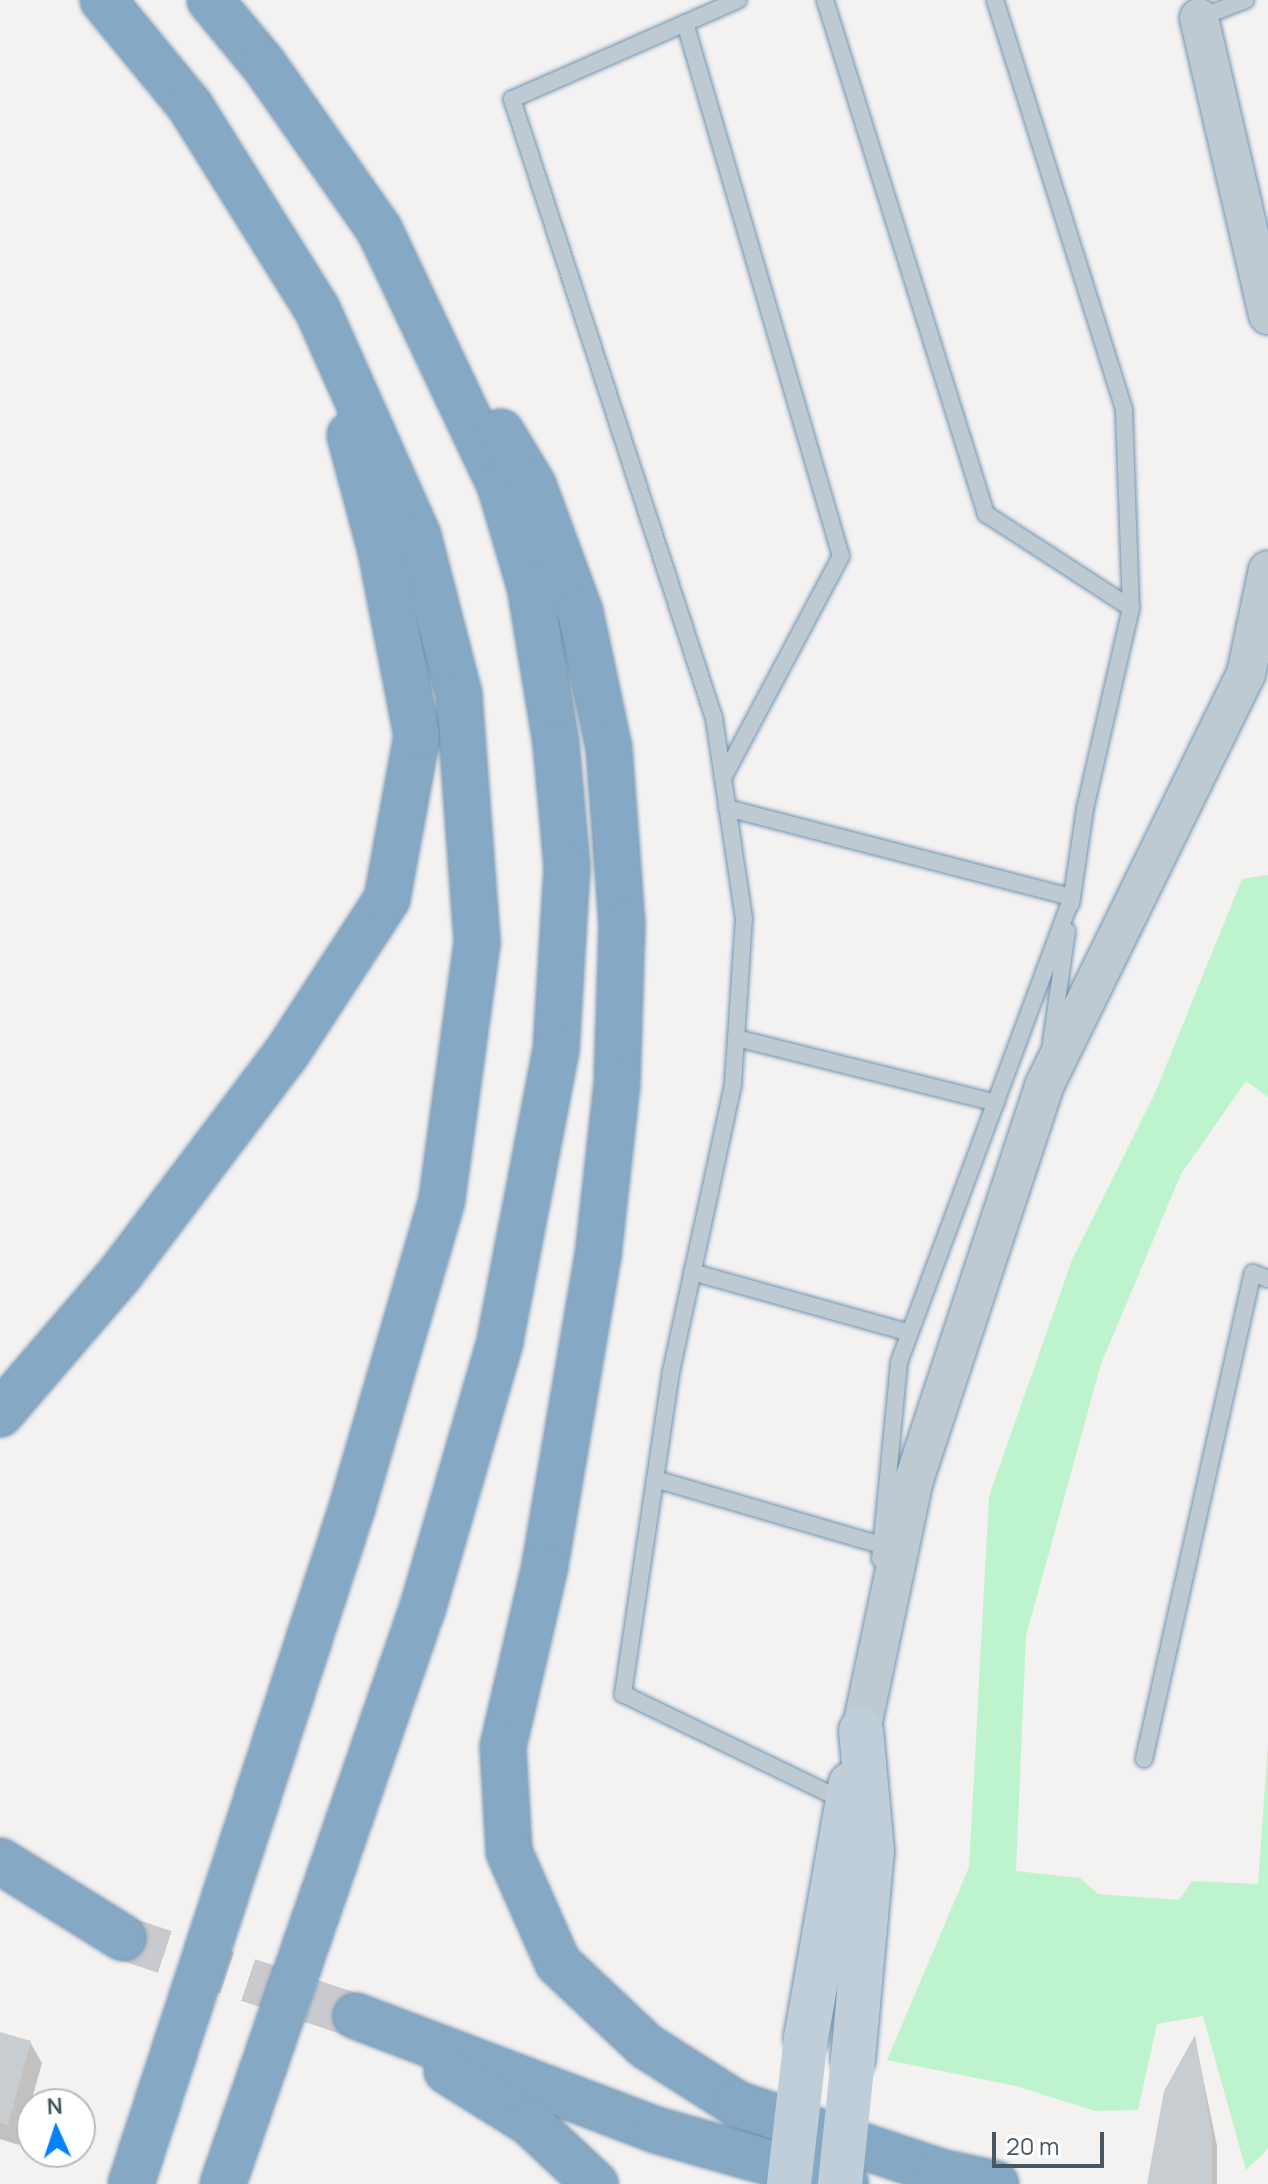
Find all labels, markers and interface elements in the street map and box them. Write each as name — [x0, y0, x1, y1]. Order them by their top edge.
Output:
north arrow — [16, 2088, 96, 2168]
text: N — [46, 2091, 64, 2121]
scale bar — [996, 2116, 1108, 2166]
text: 20 m — [1006, 2129, 1059, 2162]

